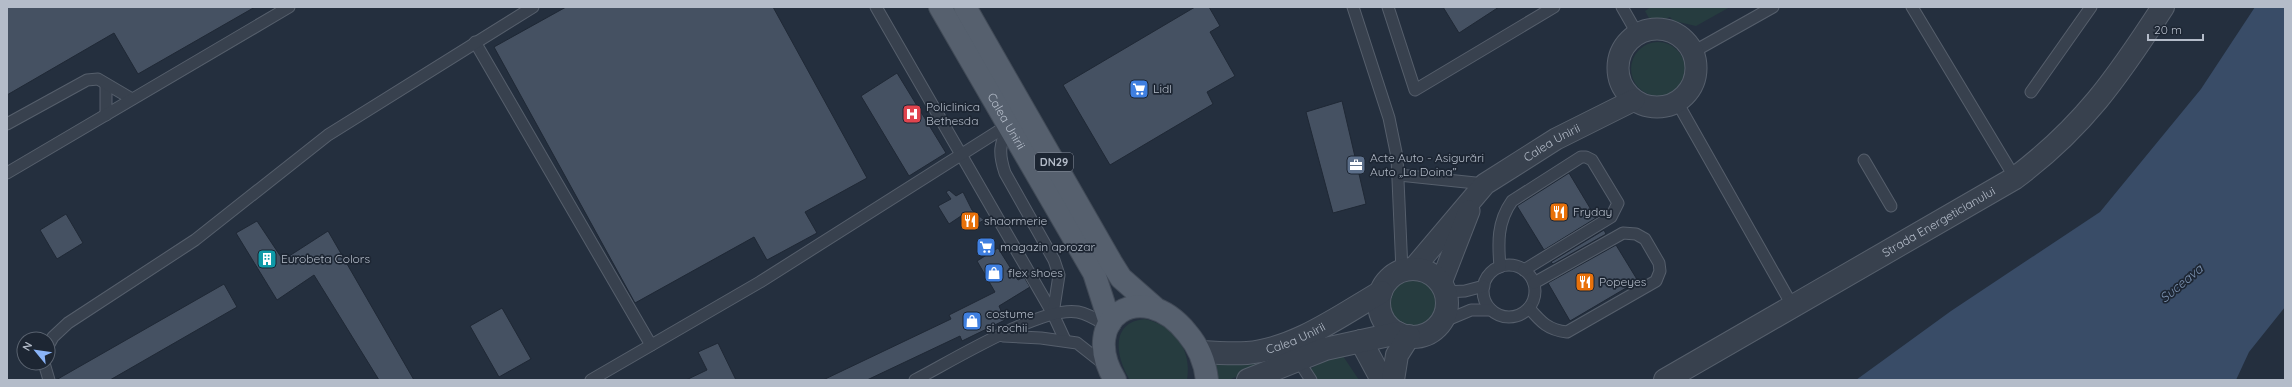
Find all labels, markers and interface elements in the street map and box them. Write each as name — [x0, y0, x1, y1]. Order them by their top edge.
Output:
scale bar — [2148, 16, 2203, 42]
text: 20 m — [2154, 22, 2182, 37]
supermarket icon: Lidl — [1128, 78, 1150, 100]
place label: Lidl — [1153, 81, 1172, 96]
street label: Calea Unirii — [984, 90, 1029, 152]
place label: Policlinica Bethesda — [926, 99, 980, 128]
hospital icon: Policlinica Bethesda — [901, 103, 923, 125]
street label: Calea Unirii — [1520, 120, 1582, 165]
place label: Acte Auto - Asigurări Auto „La Doina” — [1370, 150, 1484, 179]
road number: DN29 — [1035, 153, 1073, 171]
office icon: Acte Auto - Asigurări Auto „La Doina” — [1345, 154, 1367, 176]
street label: Strada Energeticianului — [1879, 183, 1998, 260]
restaurant icon: Fryday — [1548, 201, 1570, 223]
place label: Fryday — [1573, 204, 1612, 219]
restaurant icon: shaormerie — [959, 210, 981, 232]
place label: shaormerie — [984, 213, 1047, 228]
supermarket icon: magazin aprozar — [975, 236, 997, 258]
place label: magazin aprozar — [1000, 239, 1095, 254]
building icon: Eurobeta Colors — [256, 248, 278, 270]
place label: Eurobeta Colors — [281, 251, 370, 266]
water label: Suceava — [2156, 260, 2207, 306]
shop icon: flex shoes — [983, 262, 1005, 284]
place label: flex shoes — [1008, 265, 1063, 280]
restaurant icon: Popeyes — [1574, 271, 1596, 293]
place label: Popeyes — [1599, 274, 1647, 289]
place label: costume si rochii — [986, 306, 1034, 335]
shop icon: costume si rochii — [961, 310, 983, 332]
street label: Calea Unirii — [1264, 319, 1328, 357]
north arrow — [16, 331, 56, 371]
text: N — [19, 339, 35, 353]

